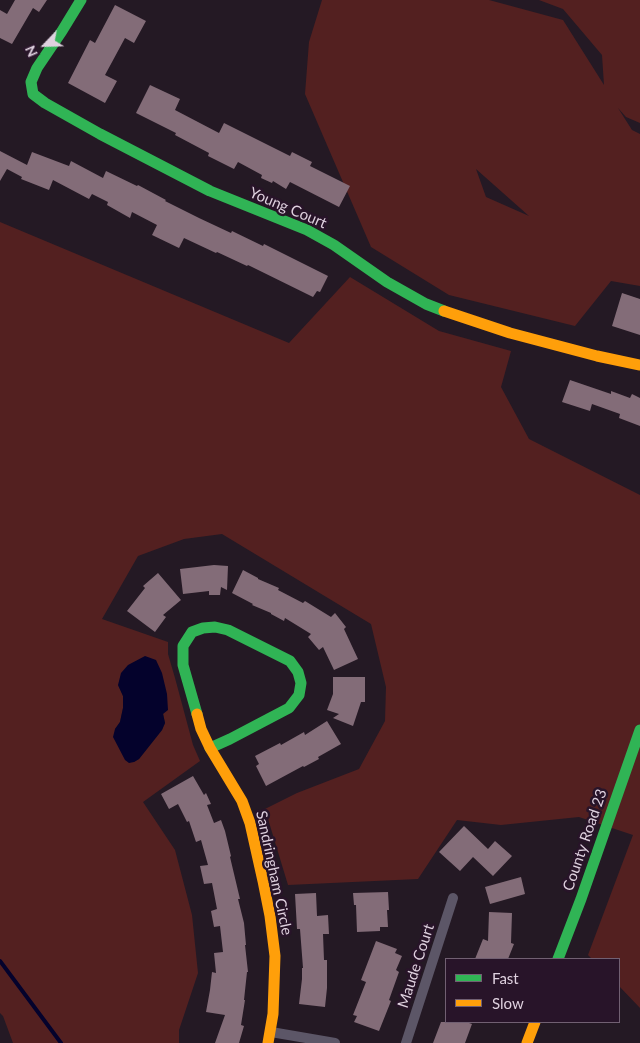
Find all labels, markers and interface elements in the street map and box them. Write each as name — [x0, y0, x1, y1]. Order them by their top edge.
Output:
north arrow — [20, 20, 70, 70]
text: N — [21, 43, 41, 60]
street label: Young Court — [247, 184, 329, 232]
street label: County Road 23 — [559, 787, 611, 893]
street label: Sandringham Circle — [252, 809, 296, 937]
street label: Maude Court — [394, 922, 438, 1010]
legend — [445, 958, 620, 1023]
text: Fast — [492, 969, 519, 987]
text: Slow — [492, 994, 524, 1012]

